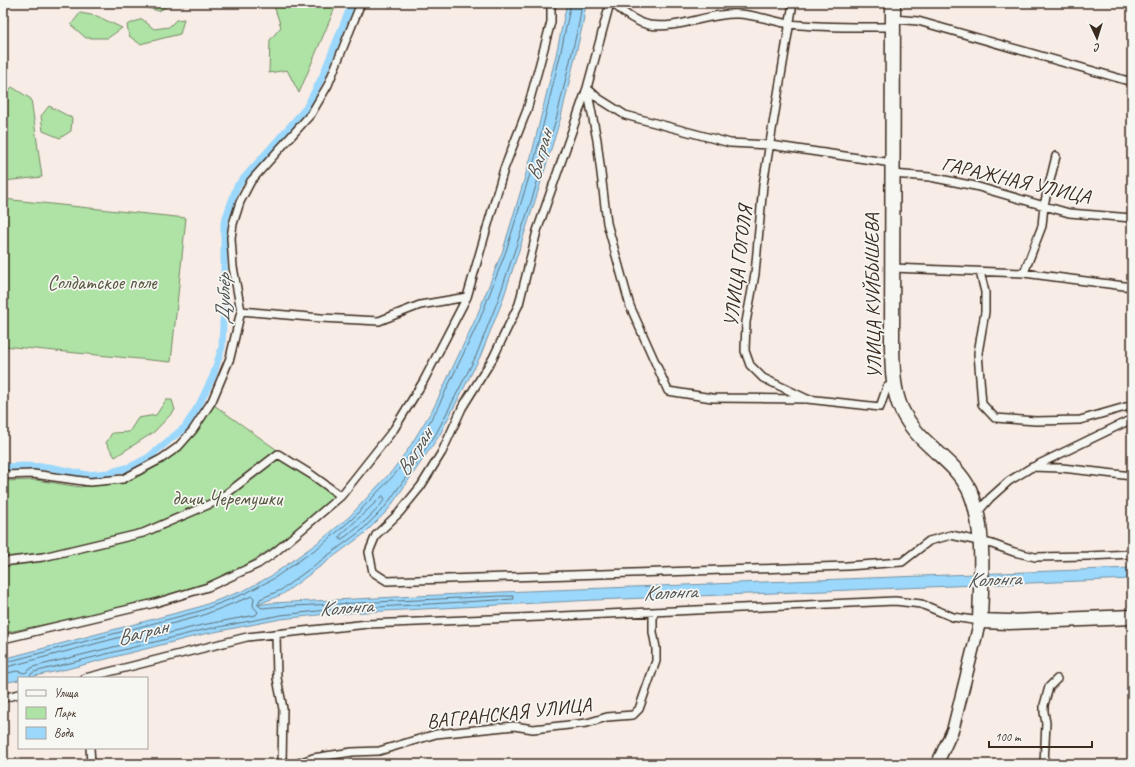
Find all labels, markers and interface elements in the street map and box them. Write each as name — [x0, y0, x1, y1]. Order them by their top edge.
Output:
north arrow — [1077, 18, 1117, 58]
text: С — [1093, 41, 1101, 55]
water label: Вагран — [519, 124, 559, 183]
street label: ГАРАЖНАЯ УЛИЦА — [939, 151, 1094, 209]
street label: УЛИЦА ГОГОЛЯ — [718, 201, 758, 328]
street label: УЛИЦА КУЙБЫШЕВА — [859, 212, 887, 379]
park label: Солдатское поле — [47, 270, 158, 295]
water label: Дублёр — [210, 271, 236, 325]
water label: Вагран — [389, 421, 440, 480]
park label: дачи Черемушки — [172, 486, 284, 511]
water label: Колонга — [967, 565, 1024, 593]
water label: Колонга — [643, 578, 700, 606]
water label: Колонга — [318, 592, 376, 622]
water label: Вагран — [114, 612, 173, 651]
legend — [18, 677, 148, 749]
text: Улица — [54, 685, 79, 701]
street label: ВАГРАНСКАЯ УЛИЦА — [426, 692, 593, 734]
text: Парк — [54, 705, 77, 721]
scale bar — [989, 723, 1092, 749]
text: Вода — [54, 725, 75, 741]
text: 100 m — [995, 729, 1022, 745]

